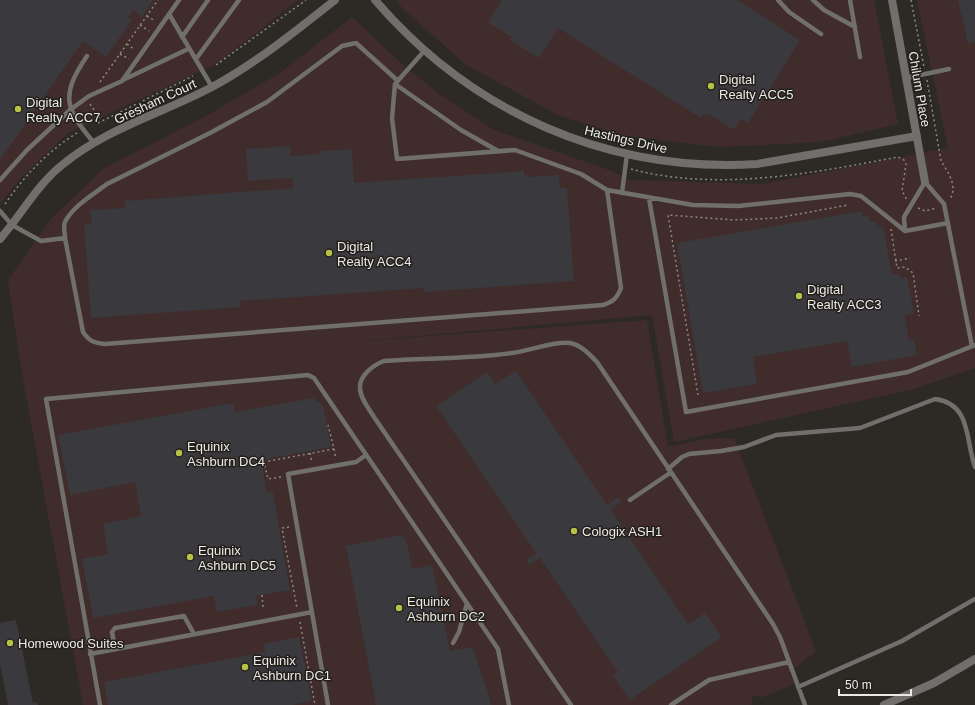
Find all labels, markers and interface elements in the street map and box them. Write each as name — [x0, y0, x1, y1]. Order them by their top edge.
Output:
street label: Chilum Place — [905, 50, 934, 128]
place label: Digital Realty ACC5 — [719, 72, 793, 102]
street label: Gresham Court — [112, 76, 199, 127]
marker: Digital Realty ACC5 — [706, 81, 716, 91]
place label: Digital Realty ACC7 — [26, 95, 100, 125]
marker: Digital Realty ACC7 — [13, 104, 23, 114]
street label: Hastings Drive — [583, 123, 669, 156]
place label: Digital Realty ACC4 — [337, 239, 411, 269]
marker: Digital Realty ACC4 — [324, 248, 334, 258]
place label: Digital Realty ACC3 — [807, 282, 881, 312]
marker: Digital Realty ACC3 — [794, 291, 804, 301]
place label: Equinix Ashburn DC4 — [187, 439, 265, 469]
marker: Equinix Ashburn DC4 — [174, 448, 184, 458]
place label: Cologix ASH1 — [582, 524, 662, 539]
marker: Cologix ASH1 — [569, 526, 579, 536]
place label: Equinix Ashburn DC5 — [198, 543, 276, 573]
marker: Equinix Ashburn DC5 — [185, 552, 195, 562]
place label: Equinix Ashburn DC2 — [407, 594, 485, 624]
marker: Equinix Ashburn DC2 — [394, 603, 404, 613]
place label: Homewood Suites — [18, 636, 124, 651]
marker: Homewood Suites — [5, 638, 15, 648]
place label: Equinix Ashburn DC1 — [253, 653, 331, 683]
marker: Equinix Ashburn DC1 — [240, 662, 250, 672]
scale bar — [839, 671, 911, 697]
text: 50 m — [845, 678, 872, 692]

